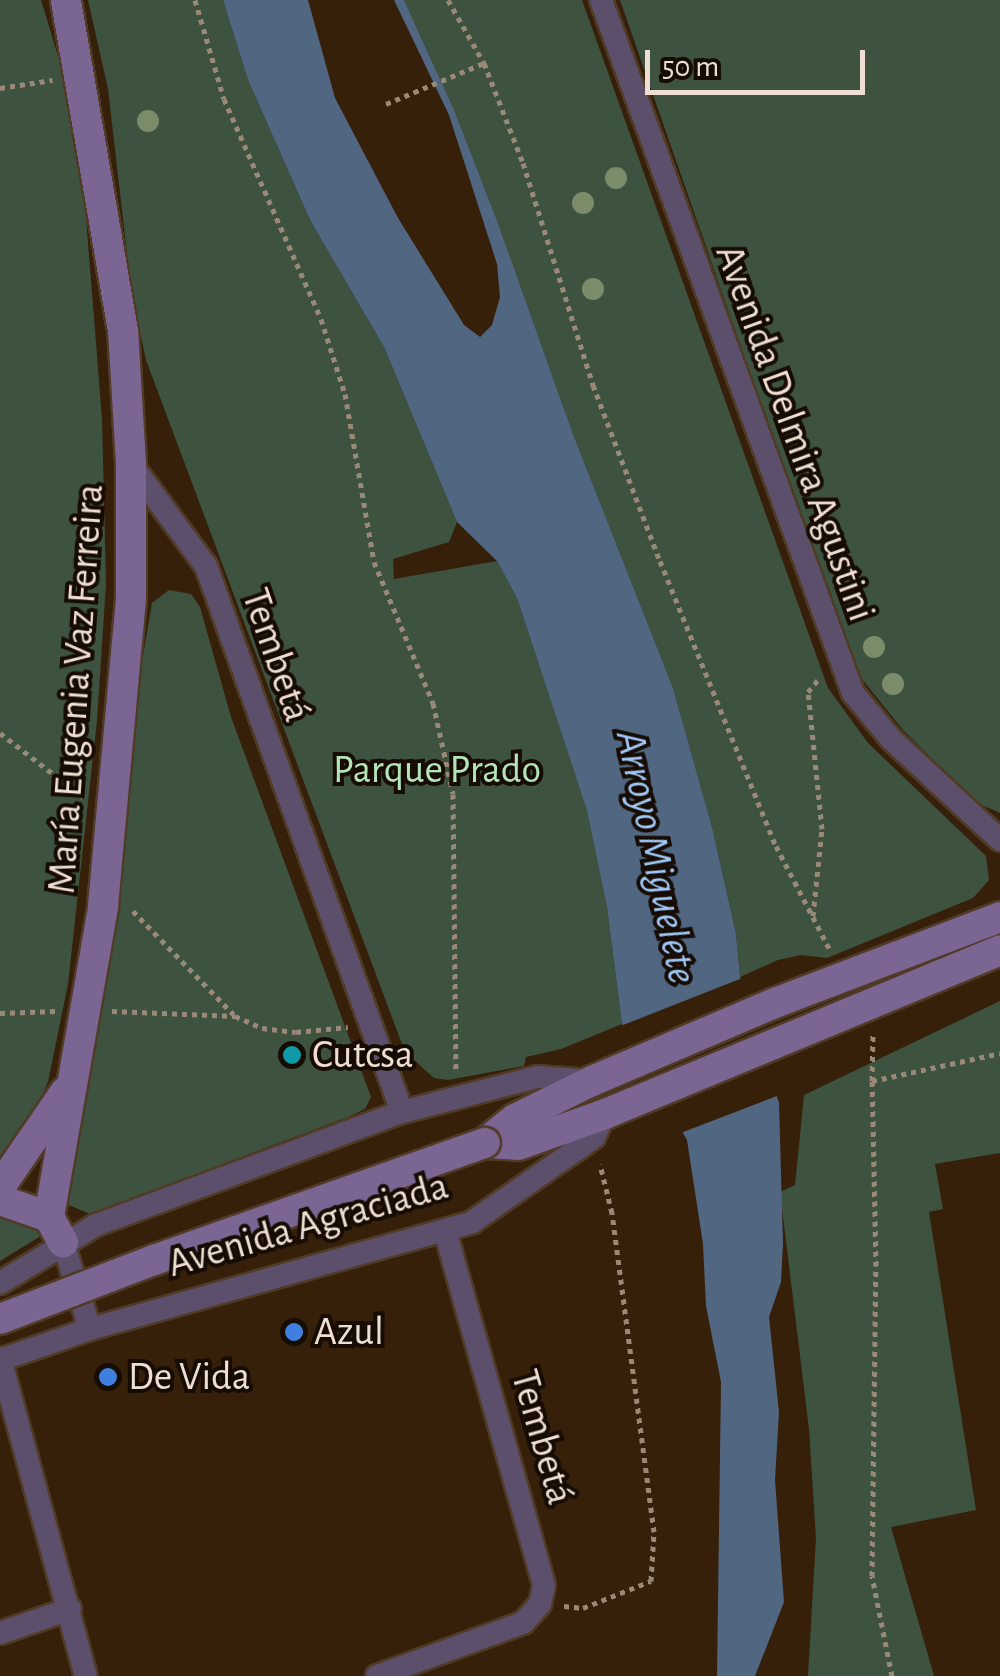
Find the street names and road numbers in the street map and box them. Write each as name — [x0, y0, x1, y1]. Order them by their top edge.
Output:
street label: Avenida Delmira Agustini — [705, 238, 885, 628]
street label: María Eugenia Vaz Ferreira — [38, 483, 114, 895]
street label: Tembetá — [231, 582, 321, 728]
street label: Avenida Agraciada — [162, 1162, 454, 1288]
street label: Tembetá — [500, 1364, 584, 1510]

